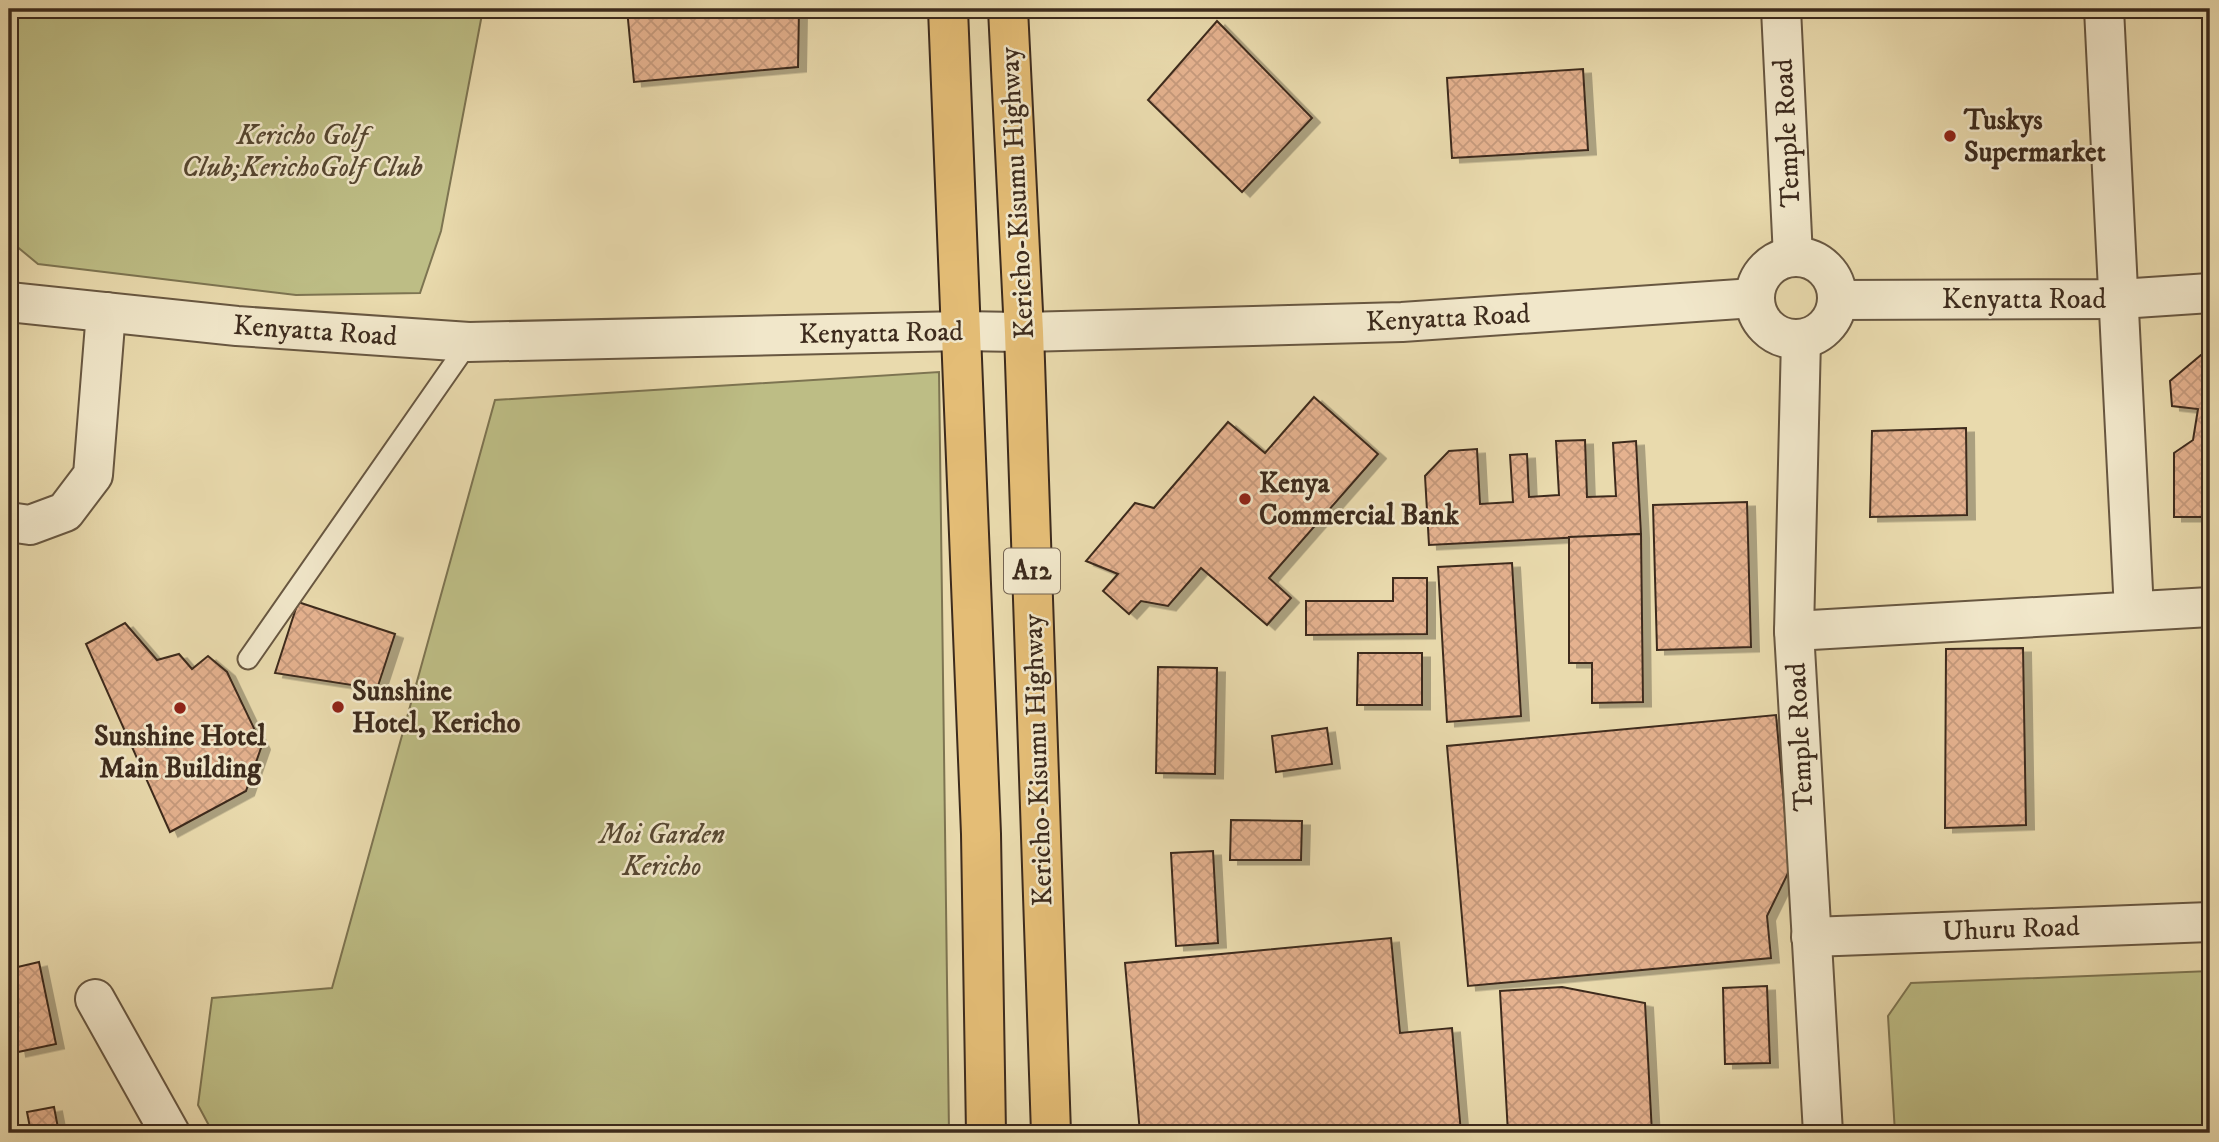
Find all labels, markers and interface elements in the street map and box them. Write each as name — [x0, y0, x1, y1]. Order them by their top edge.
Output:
street label: Kericho-Kisumu Highway — [992, 45, 1042, 340]
street label: Temple Road — [1766, 58, 1808, 208]
place label: Tuskys Supermarket — [1963, 103, 2106, 170]
park label: Kericho Golf Club;KerichoGolf Club — [182, 118, 423, 185]
marker: Tuskys Supermarket — [1942, 128, 1958, 144]
street label: Kenyatta Road — [1942, 282, 2106, 317]
street label: Kenyatta Road — [1365, 296, 1531, 340]
street label: Kenyatta Road — [232, 308, 398, 354]
street label: Kenyatta Road — [799, 314, 964, 352]
place label: Kenya Commercial Bank — [1259, 466, 1460, 533]
marker: Kenya Commercial Bank — [1237, 491, 1253, 507]
road number: A12 — [1004, 548, 1060, 594]
street label: Kericho-Kisumu Highway — [1015, 613, 1061, 907]
street label: Temple Road — [1779, 662, 1821, 812]
place label: Sunshine Hotel, Kericho — [352, 674, 521, 741]
marker: Sunshine Hotel, Kericho — [330, 699, 346, 715]
marker: Sunshine Hotel Main Building — [172, 700, 188, 716]
place label: Sunshine Hotel Main Building — [94, 719, 267, 786]
park label: Moi Garden Kericho — [597, 817, 725, 884]
street label: Uhuru Road — [1942, 909, 2080, 949]

